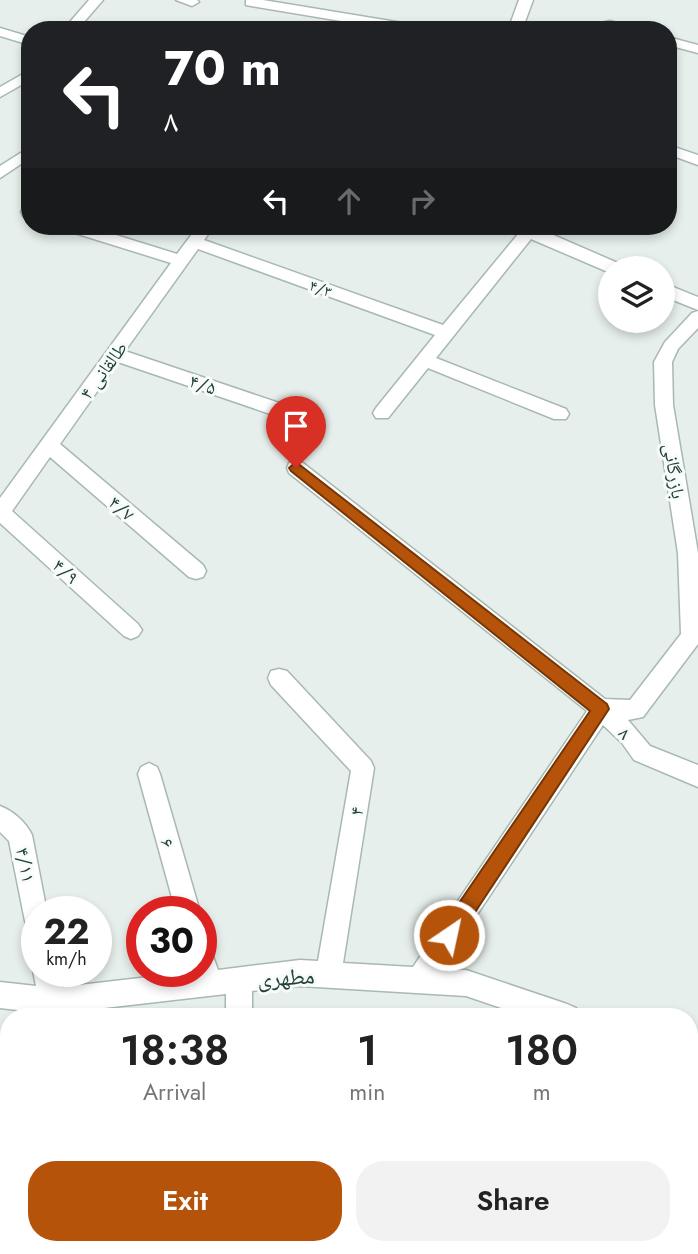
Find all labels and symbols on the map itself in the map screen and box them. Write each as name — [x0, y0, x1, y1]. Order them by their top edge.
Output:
street label: ۴/۳ — [306, 274, 335, 303]
street label: طالقانی ۴ — [73, 336, 134, 405]
street label: ۴/۵ — [186, 367, 220, 402]
pin — [266, 396, 326, 468]
street label: بازرگانی — [657, 441, 692, 501]
street label: ۴/۷ — [103, 489, 141, 528]
street label: ۴/۹ — [47, 552, 85, 590]
street label: ۸ — [612, 721, 638, 746]
street label: ۴ — [342, 805, 371, 818]
street label: ۶ — [153, 835, 182, 851]
street label: ۴/۱۱ — [9, 845, 42, 885]
speed limit sign: 30 — [126, 896, 217, 987]
position arrow — [412, 898, 486, 972]
street label: مطهری — [257, 959, 315, 995]

